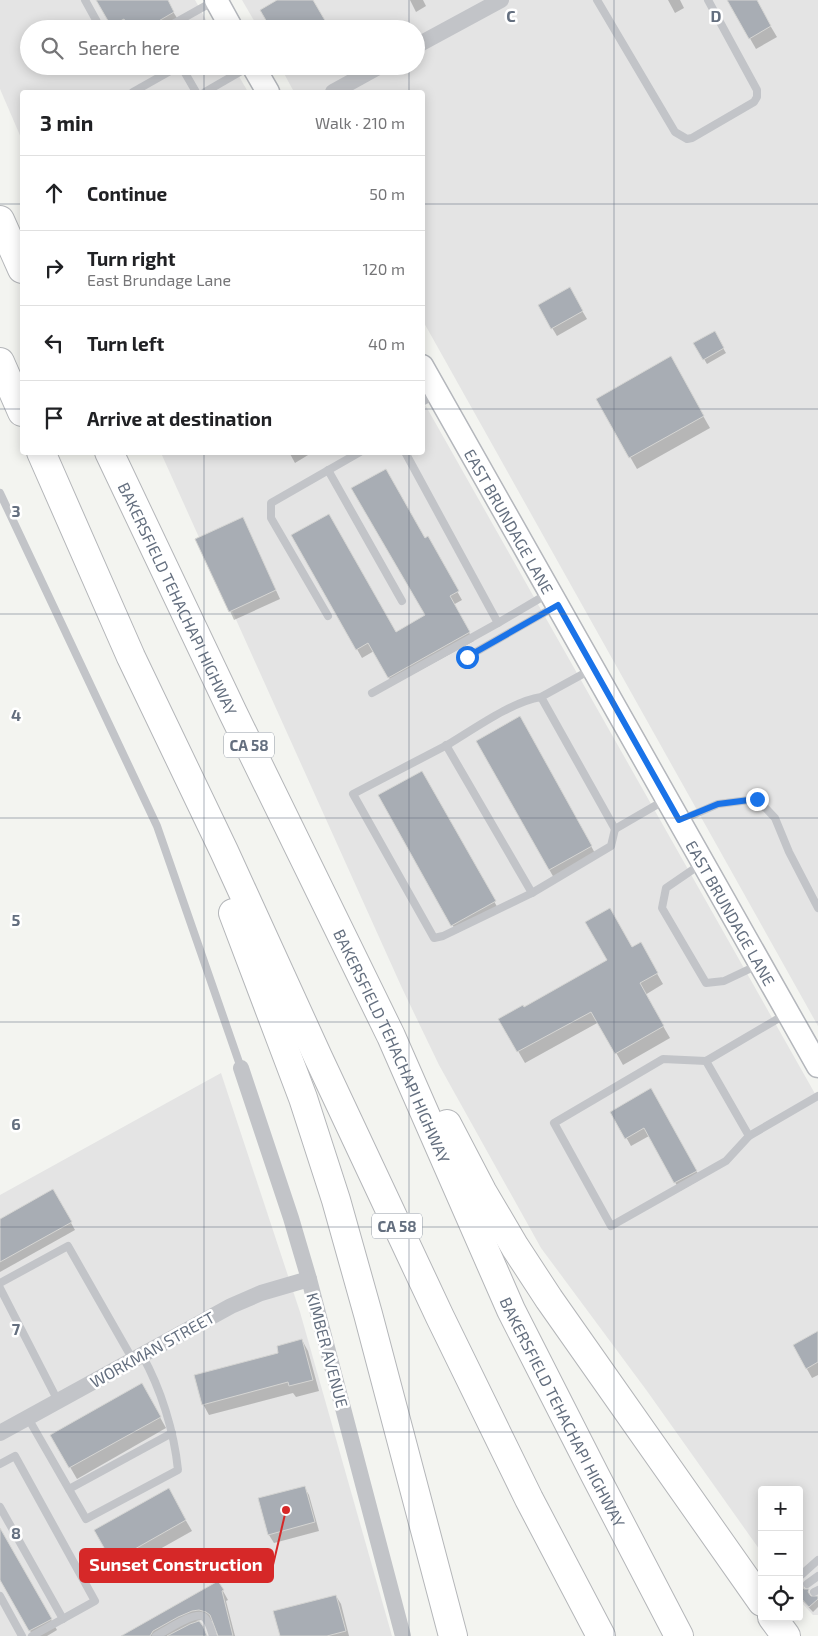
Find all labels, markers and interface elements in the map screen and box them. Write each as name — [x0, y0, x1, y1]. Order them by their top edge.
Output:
text: C — [506, 6, 516, 25]
text: D — [711, 6, 722, 25]
search box — [20, 20, 425, 75]
icon: search — [38, 34, 66, 62]
text: Search here — [78, 36, 180, 59]
text: 3 min — [40, 110, 93, 135]
text: Walk · 210 m — [315, 113, 405, 132]
icon: ahead — [40, 179, 68, 207]
text: Continue — [87, 182, 167, 205]
text: 50 m — [369, 184, 405, 203]
text: Turn right — [87, 247, 175, 270]
icon: right — [40, 254, 68, 282]
text: 120 m — [362, 259, 405, 278]
text: East Brundage Lane — [87, 270, 231, 289]
icon: left — [40, 329, 68, 357]
text: Turn left — [87, 332, 164, 355]
text: 40 m — [368, 334, 405, 353]
icon: arrive — [40, 404, 68, 432]
text: Arrive at destination — [87, 407, 272, 430]
street label: EAST BRUNDAGE LANE — [461, 445, 558, 597]
street label: BAKERSFIELD TEHACHAPI HIGHWAY — [115, 479, 242, 718]
text: 3 — [11, 501, 21, 520]
route start — [456, 646, 479, 669]
text: 4 — [11, 705, 21, 724]
road number: CA 58 — [224, 732, 274, 758]
route end — [746, 788, 769, 811]
street label: EAST BRUNDAGE LANE — [683, 837, 780, 989]
text: 5 — [12, 910, 21, 929]
street label: BAKERSFIELD TEHACHAPI HIGHWAY — [330, 926, 455, 1166]
text: 6 — [11, 1114, 21, 1133]
road number: CA 58 — [372, 1214, 422, 1238]
street label: KIMBER AVENUE — [303, 1290, 353, 1410]
street label: BAKERSFIELD TEHACHAPI HIGHWAY — [497, 1294, 630, 1530]
street label: WORKMAN STREET — [86, 1307, 218, 1391]
text: 7 — [12, 1319, 21, 1338]
map controls — [758, 1486, 803, 1621]
button: + — [758, 1486, 803, 1531]
text: 8 — [11, 1523, 21, 1542]
button: − — [758, 1531, 803, 1576]
callout: Sunset Construction — [80, 1549, 273, 1582]
text: Sunset Construction — [89, 1553, 263, 1575]
button: locate — [758, 1576, 803, 1621]

